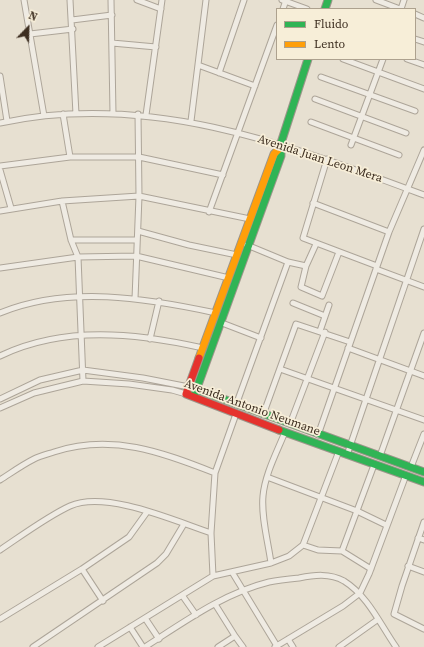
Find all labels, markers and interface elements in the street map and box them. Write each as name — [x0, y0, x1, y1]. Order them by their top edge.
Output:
north arrow — [8, 8, 48, 48]
text: N — [26, 8, 39, 25]
legend — [276, 8, 416, 60]
text: Fluido — [314, 16, 348, 32]
text: Lento — [314, 36, 345, 52]
street label: Avenida Juan Leon Mera — [256, 132, 384, 186]
street label: Avenida Antonio Neumane — [182, 377, 322, 439]

